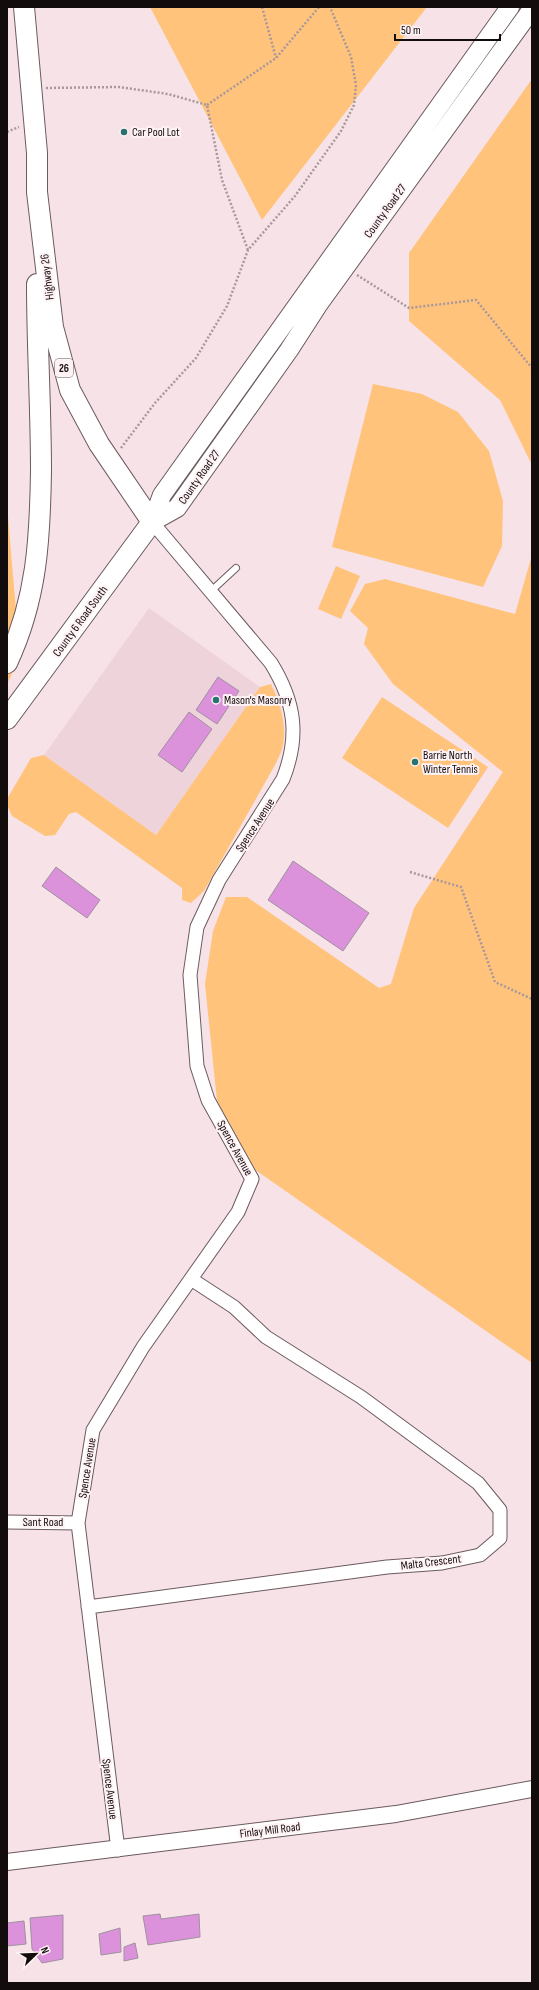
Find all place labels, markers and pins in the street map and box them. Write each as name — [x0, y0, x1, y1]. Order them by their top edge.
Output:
place label: Car Pool Lot — [132, 125, 180, 140]
marker: Car Pool Lot — [119, 127, 129, 137]
place label: Mason's Masonry — [224, 693, 293, 708]
marker: Mason's Masonry — [211, 695, 221, 705]
place label: Barrie North Winter Tennis — [423, 748, 478, 777]
marker: Barrie North Winter Tennis — [410, 757, 420, 767]

